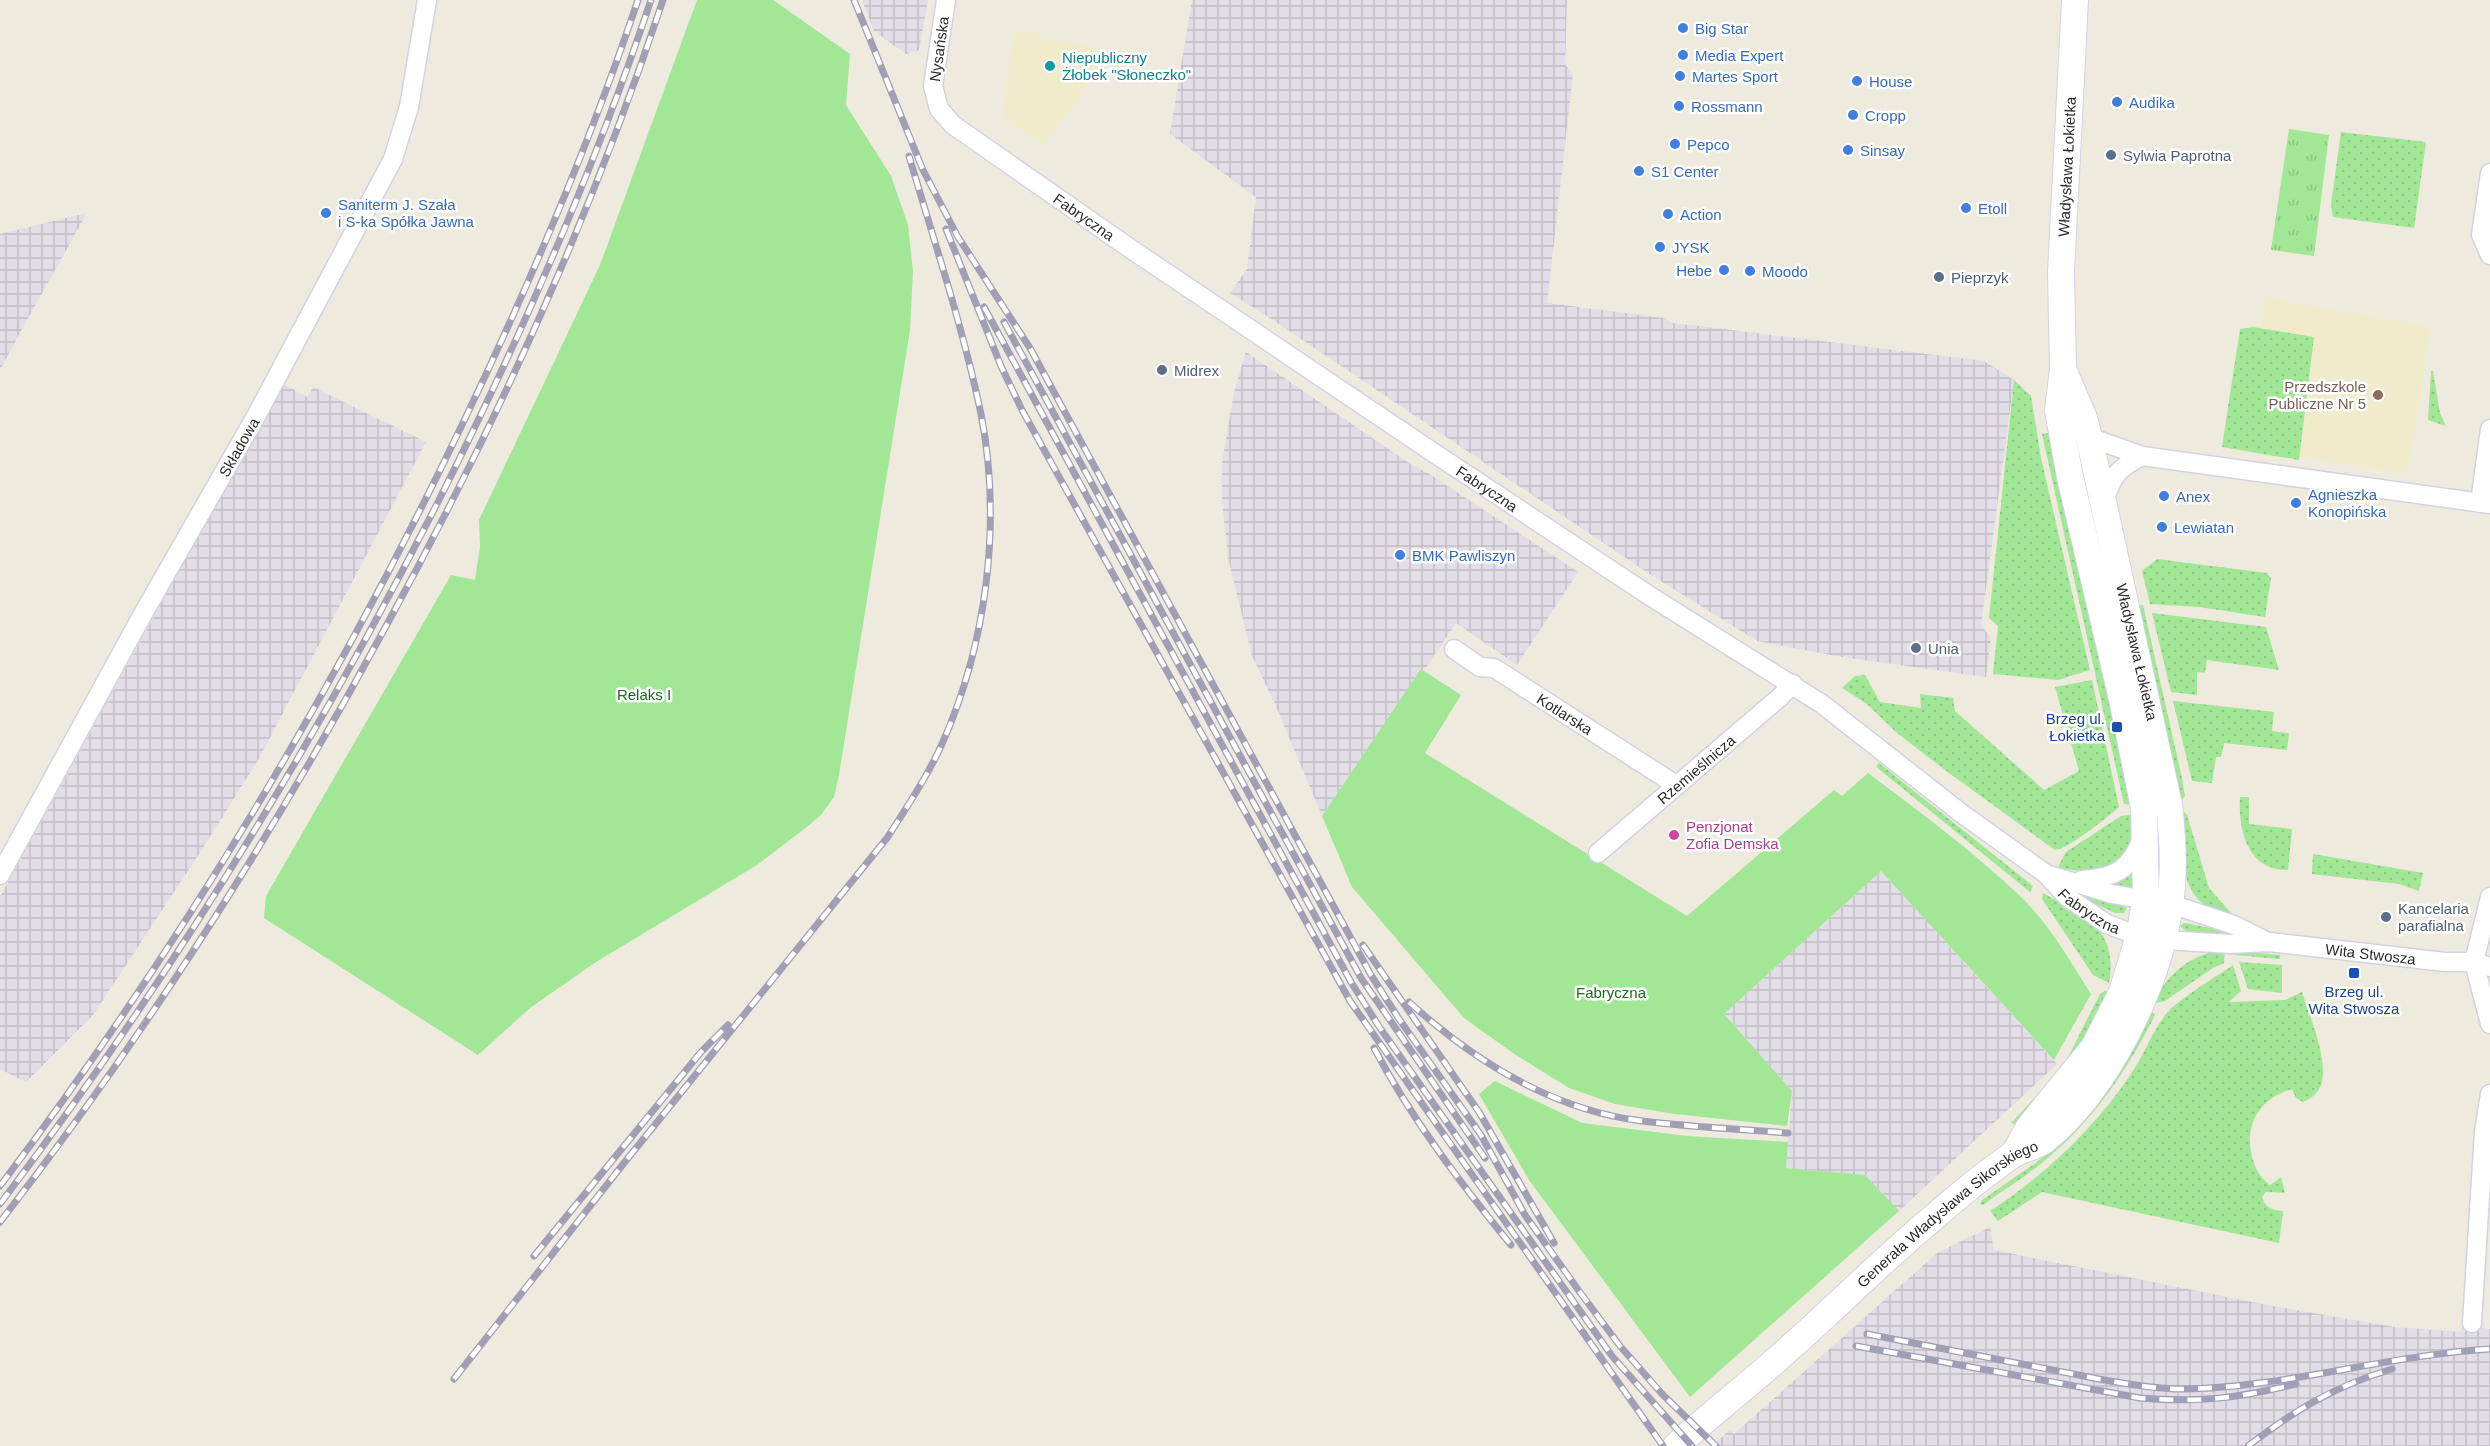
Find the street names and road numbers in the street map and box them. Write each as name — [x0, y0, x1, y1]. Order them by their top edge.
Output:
street label: Nysańska — [926, 15, 952, 83]
street label: Władysława Łokietka — [2054, 96, 2079, 237]
street label: Fabryczna — [1051, 189, 1118, 244]
street label: Składowa — [215, 414, 262, 479]
street label: Fabryczna — [1453, 462, 1522, 515]
street label: Władysława Łokietka — [2113, 582, 2161, 723]
street label: Kotlarska — [1534, 690, 1596, 738]
street label: Rzemieślnicza — [1654, 731, 1739, 807]
street label: Fabryczna — [2055, 885, 2123, 937]
street label: Wita Stwosza — [2325, 940, 2417, 967]
street label: Generała Władysława Sikorskiego — [1853, 1137, 2040, 1290]

